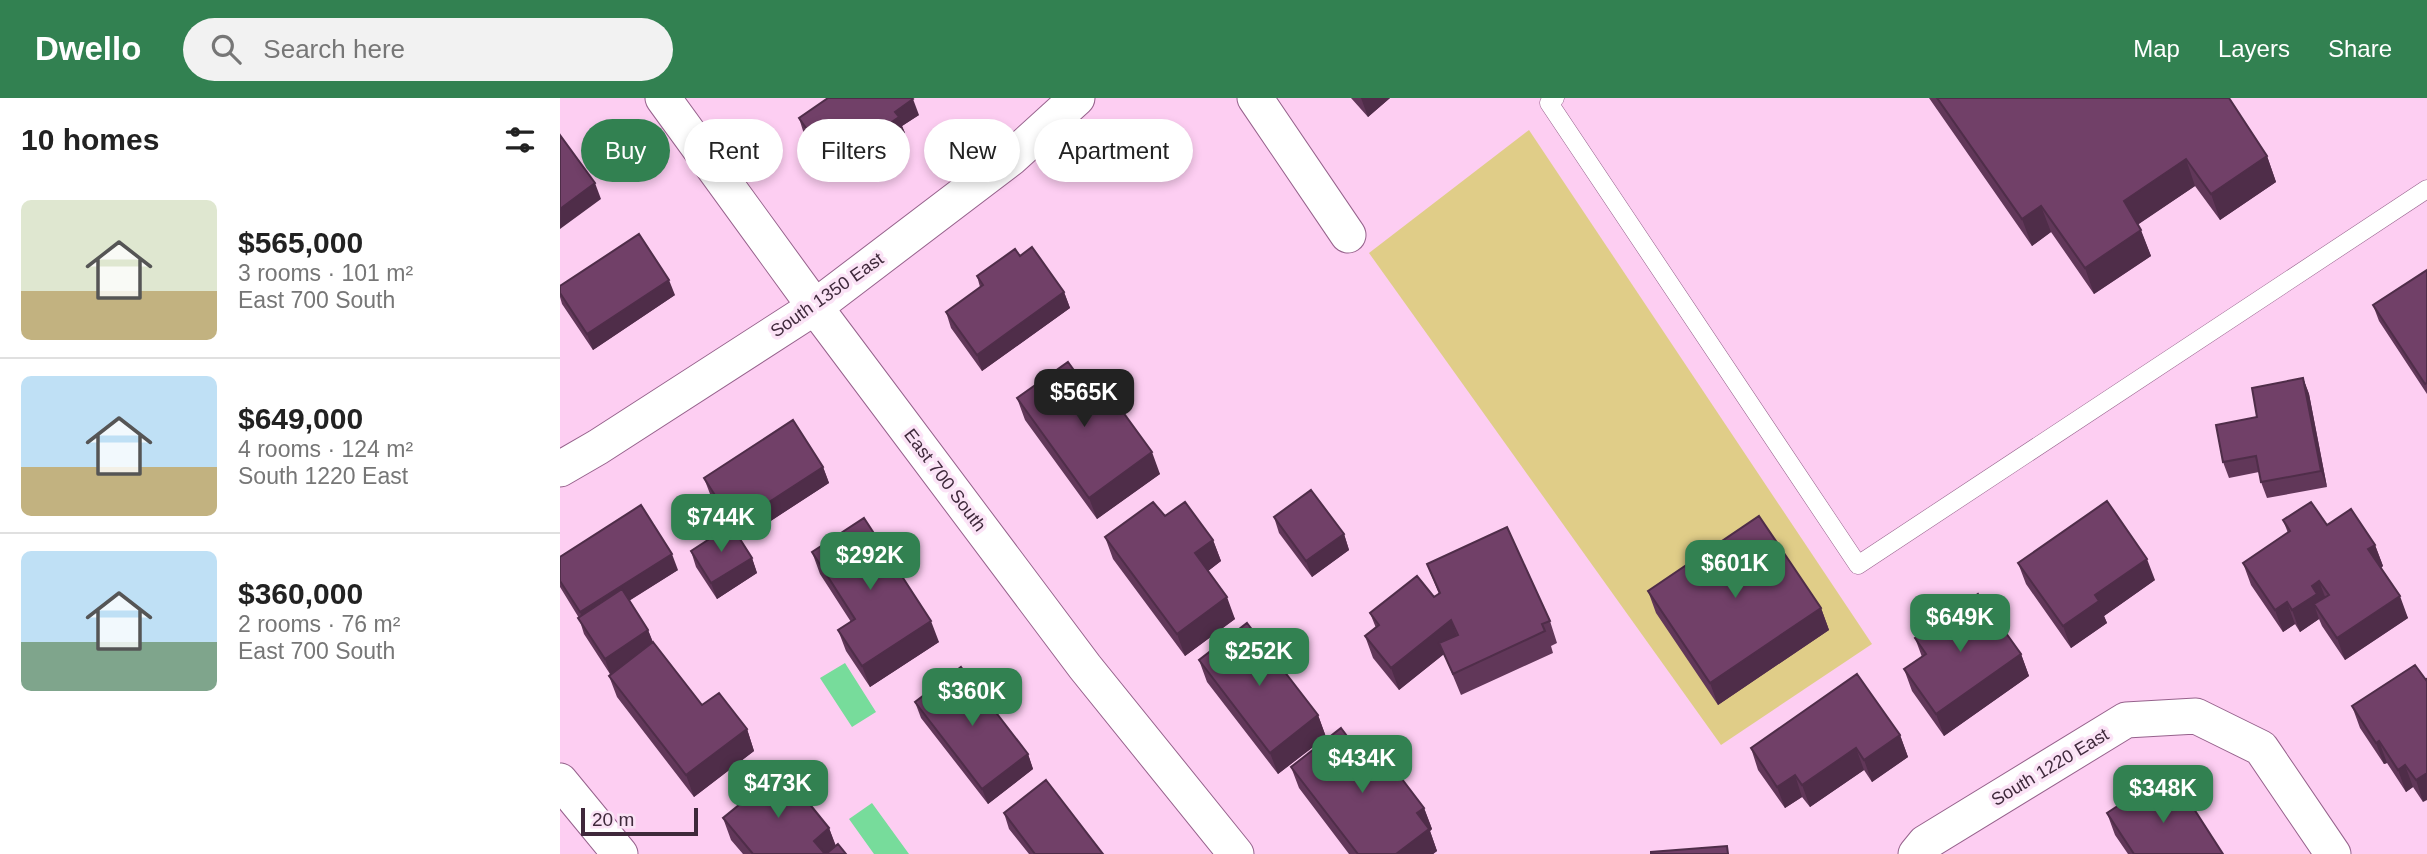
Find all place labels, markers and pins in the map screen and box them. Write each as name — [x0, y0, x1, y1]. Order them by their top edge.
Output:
pin: $565K — [1035, 370, 1133, 429]
pin: $744K — [672, 494, 770, 554]
pin: $292K — [821, 532, 919, 592]
pin: $601K — [1686, 540, 1784, 600]
pin: $649K — [1911, 594, 2009, 654]
pin: $252K — [1210, 628, 1308, 688]
pin: $360K — [923, 668, 1021, 728]
pin: $434K — [1313, 736, 1411, 795]
pin: $473K — [729, 760, 827, 820]
pin: $348K — [2114, 766, 2212, 825]

